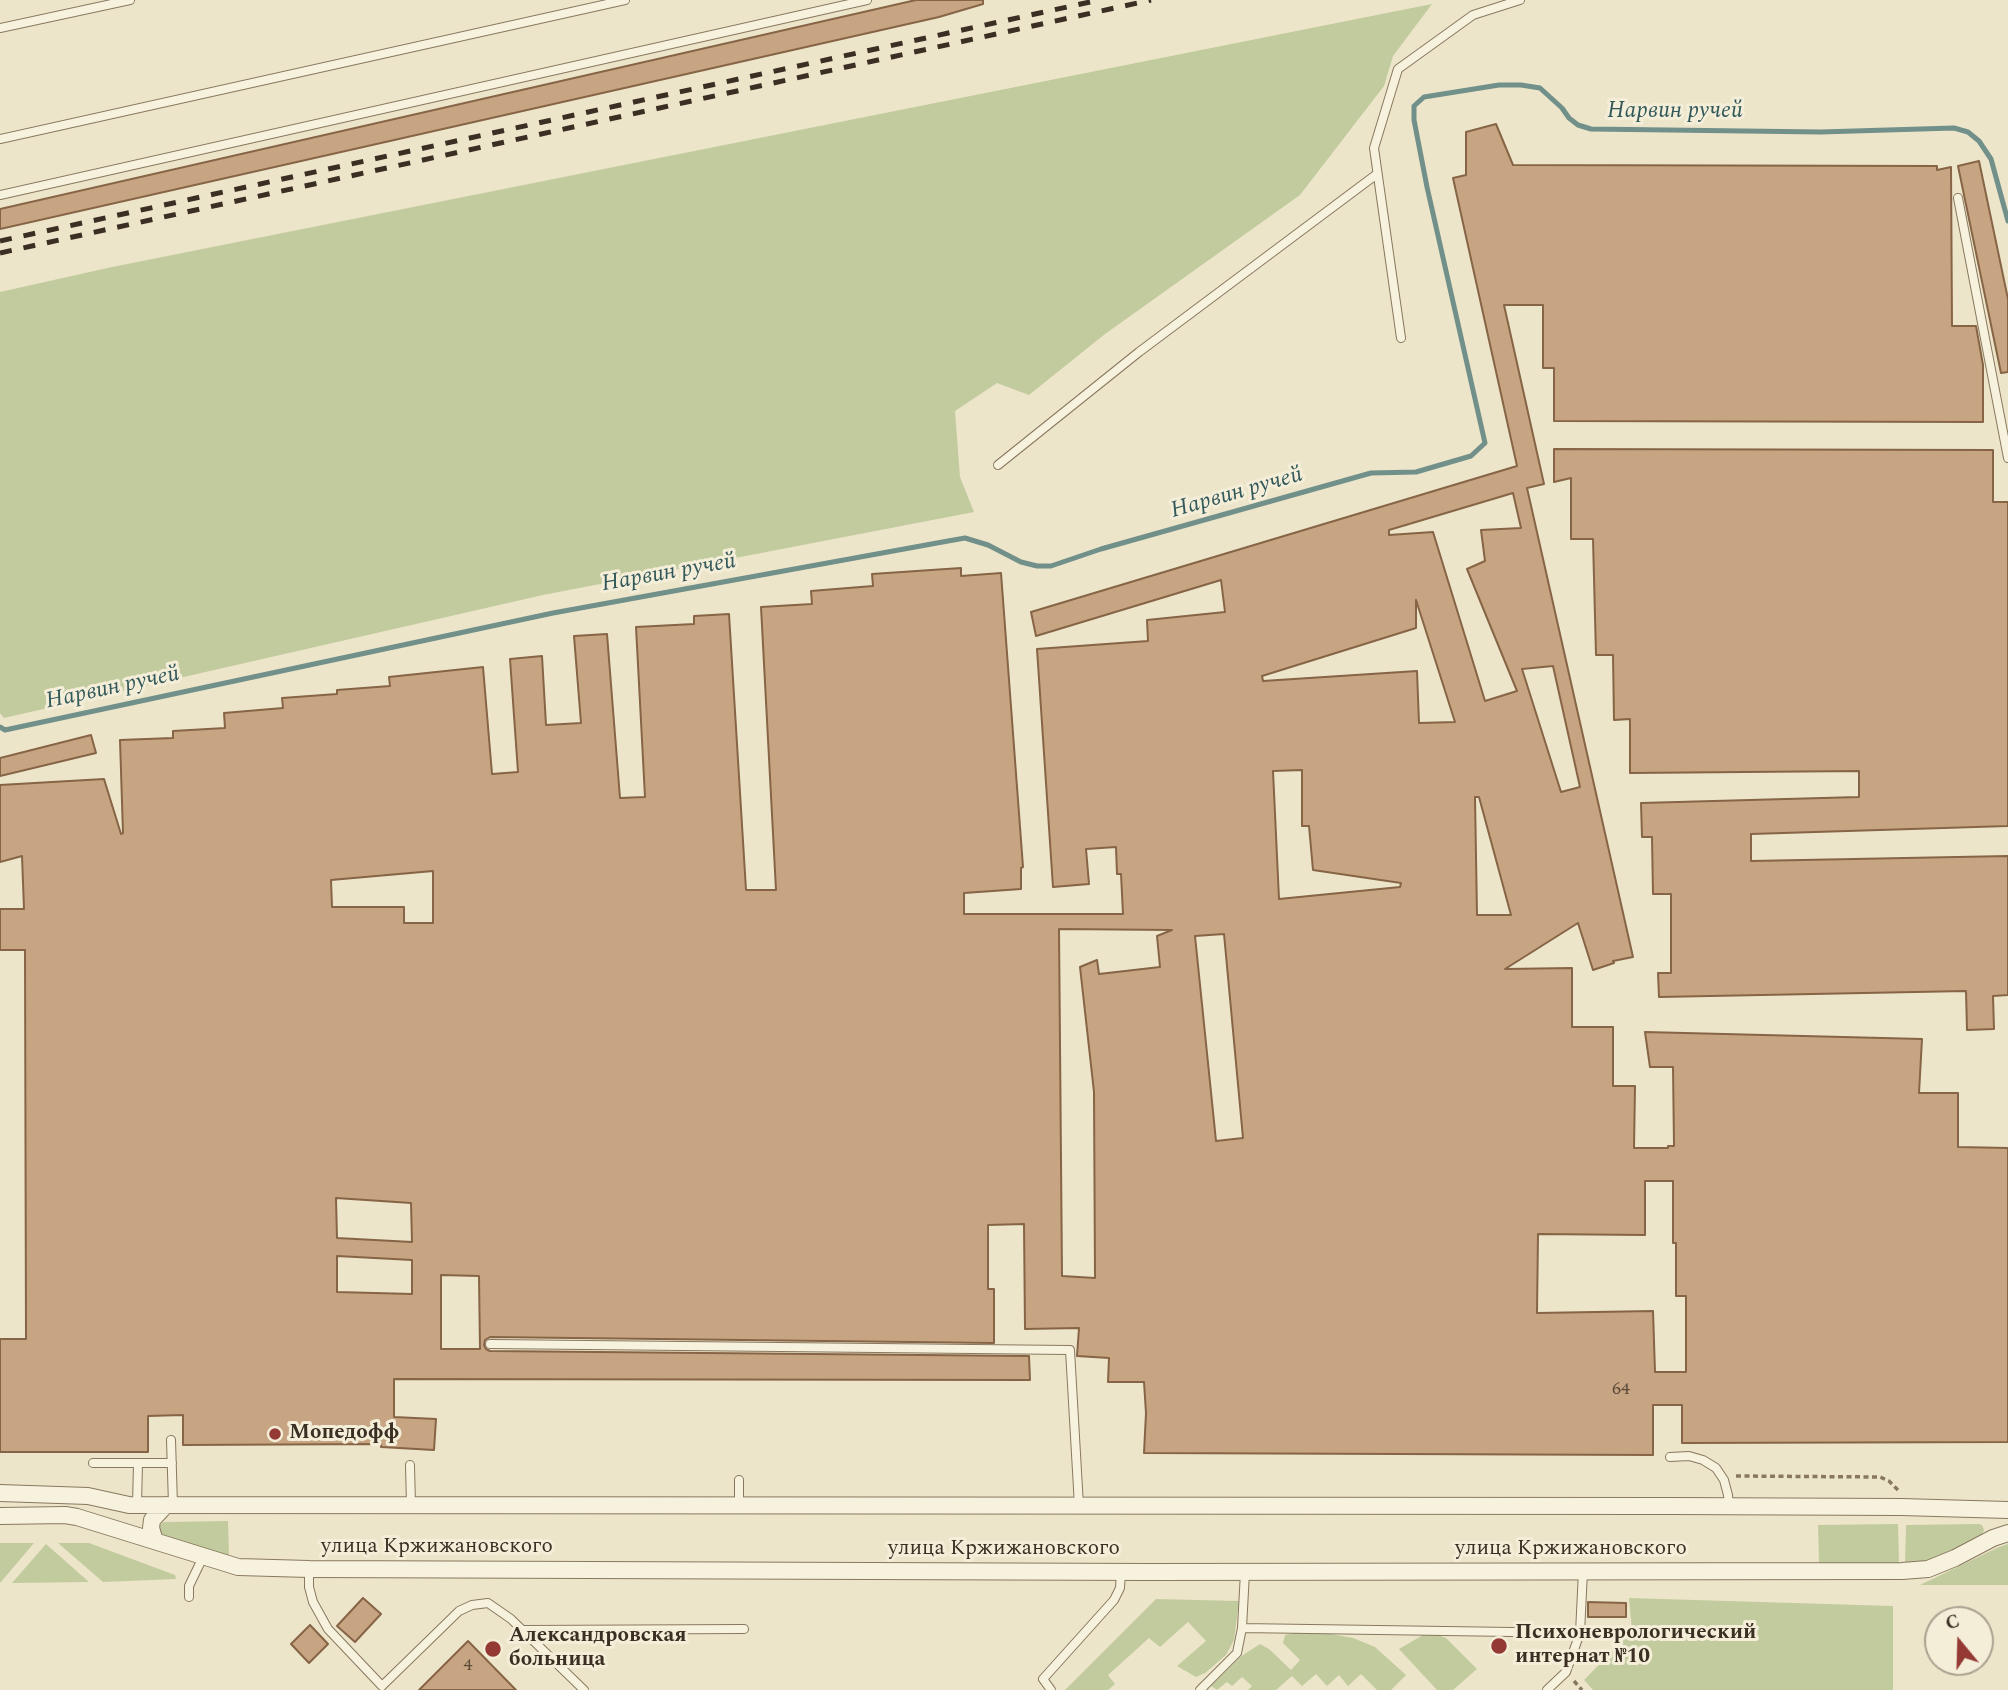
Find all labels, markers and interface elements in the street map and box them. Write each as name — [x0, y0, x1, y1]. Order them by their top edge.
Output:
water label: Нарвин ручей — [1607, 98, 1743, 126]
water label: Нарвин ручей — [1168, 462, 1306, 526]
water label: Нарвин ручей — [600, 549, 738, 599]
water label: Нарвин ручей — [44, 661, 182, 717]
house number: 64 — [1612, 1379, 1630, 1401]
place label: Мопедофф — [289, 1421, 399, 1447]
marker: Мопедофф — [267, 1426, 283, 1442]
street label: улица Кржижановского — [321, 1535, 553, 1561]
street label: улица Кржижановского — [888, 1537, 1120, 1563]
street label: улица Кржижановского — [1455, 1537, 1687, 1563]
north arrow — [1924, 1606, 1994, 1676]
text: С — [1942, 1607, 1964, 1638]
place label: Психоневрологический интернат №10 — [1515, 1621, 1756, 1671]
place label: Александровская больница — [509, 1624, 687, 1674]
marker: Психоневрологический интернат №10 — [1489, 1636, 1509, 1656]
marker: Александровская больница — [483, 1639, 503, 1659]
house number: 4 — [464, 1655, 472, 1677]

